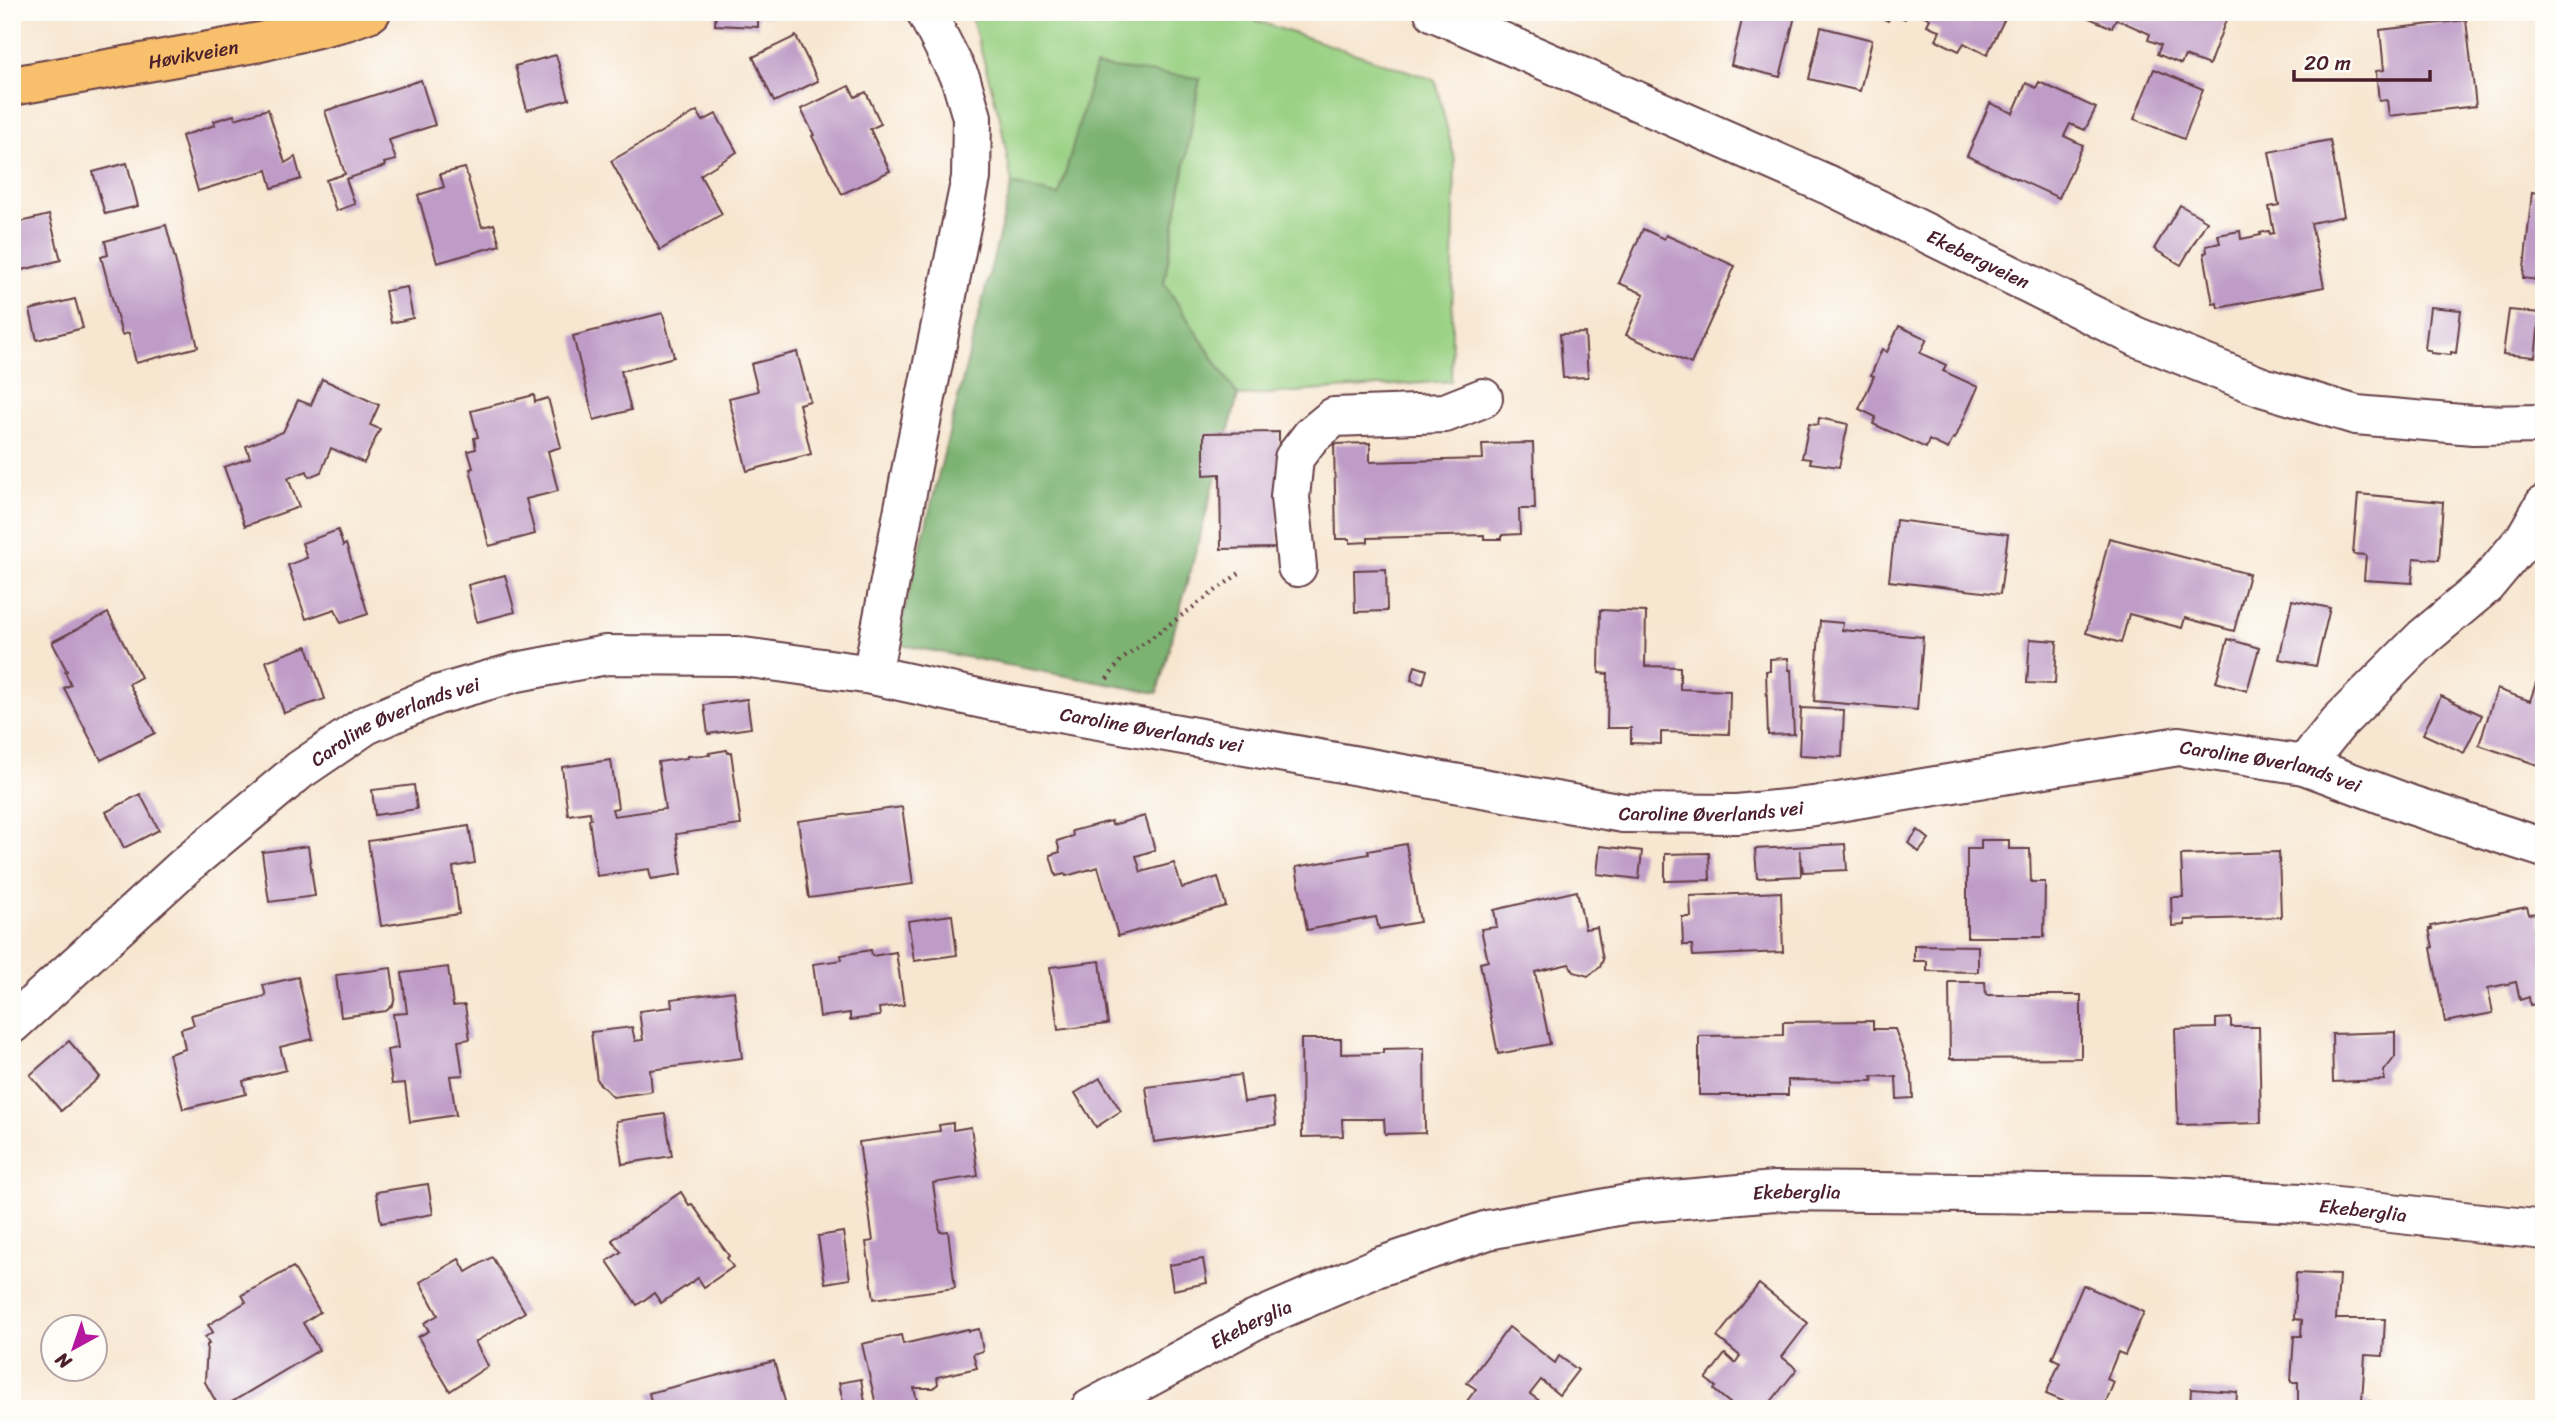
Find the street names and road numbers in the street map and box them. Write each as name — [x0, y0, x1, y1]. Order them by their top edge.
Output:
street label: Høvikveien — [145, 30, 241, 79]
street label: Ekebergveien — [1921, 220, 2035, 299]
street label: Caroline Øverlands vei — [304, 667, 484, 775]
street label: Caroline Øverlands vei — [1058, 697, 1246, 762]
street label: Caroline Øverlands vei — [2178, 730, 2367, 802]
street label: Caroline Øverlands vei — [1619, 791, 1806, 831]
street label: Ekeberglia — [1751, 1175, 1841, 1210]
street label: Ekeberglia — [2317, 1189, 2409, 1232]
street label: Ekeberglia — [1204, 1290, 1298, 1358]

